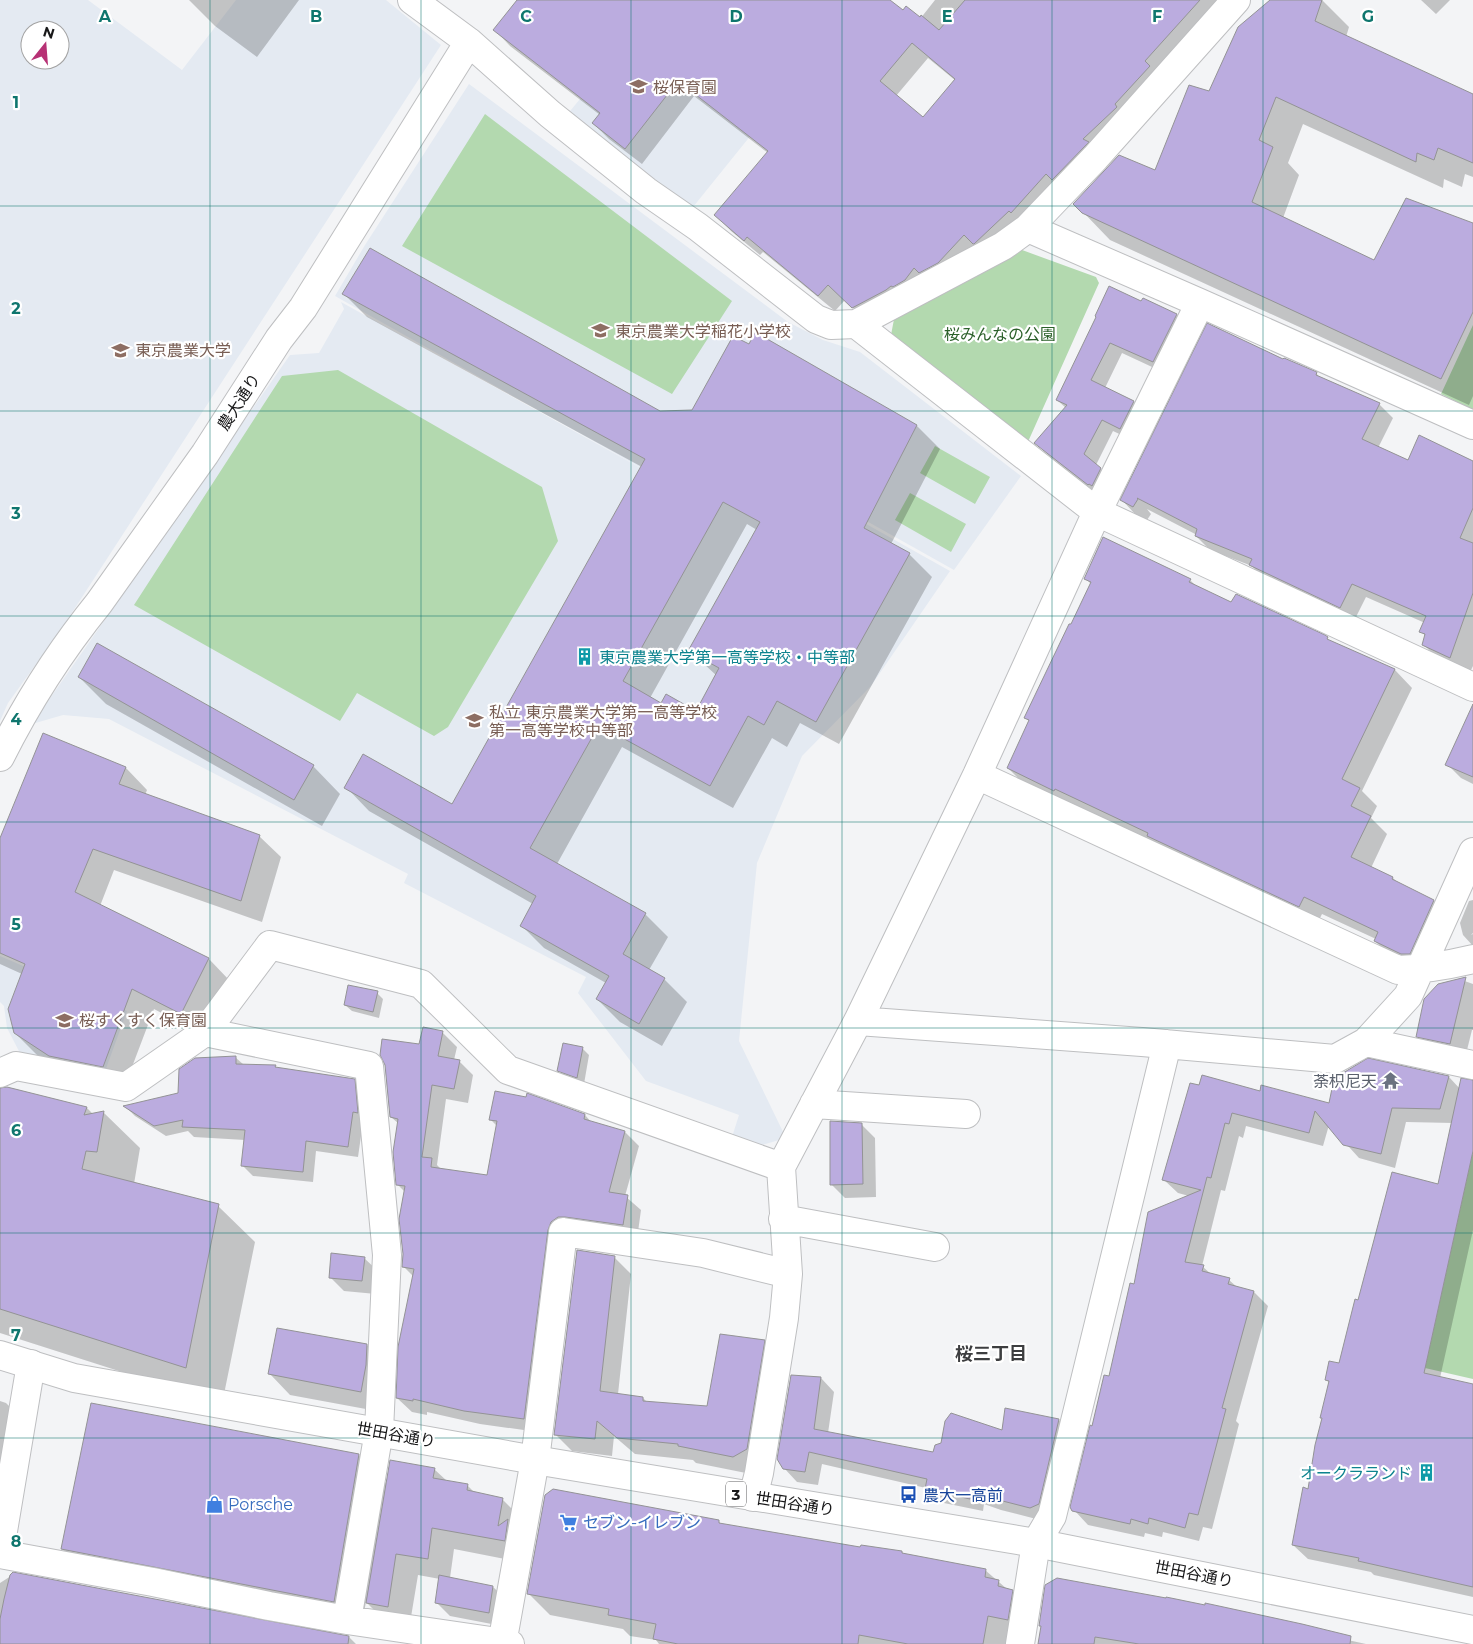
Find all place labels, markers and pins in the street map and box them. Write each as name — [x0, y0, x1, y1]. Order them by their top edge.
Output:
school or university icon: 桜保育園 — [629, 77, 649, 97]
place label: 桜保育園 — [653, 78, 717, 97]
school or university icon: 東京農業大学稲花小学校 — [591, 321, 611, 341]
place label: 東京農業大学稲花小学校 — [615, 322, 791, 341]
school or university icon: 東京農業大学 — [111, 340, 131, 360]
place label: 東京農業大学 — [135, 341, 231, 360]
building icon: 東京農業大学第一高等学校・中等部 — [575, 647, 595, 667]
place label: 東京農業大学第一高等学校・中等部 — [599, 648, 855, 667]
place label: 私立 東京農業大学第一高等学校 第一高等学校中等部 — [489, 703, 717, 740]
school or university icon: 私立 東京農業大学第一高等学校 第一高等学校中等部 — [465, 711, 485, 731]
school or university icon: 桜すくすく保育園 — [55, 1010, 75, 1030]
place label: 桜すくすく保育園 — [79, 1011, 207, 1030]
temple icon: 荼枳尼天 — [1381, 1071, 1401, 1091]
place label: 荼枳尼天 — [1313, 1072, 1377, 1091]
building icon: オークラランド — [1416, 1463, 1436, 1483]
place label: オークラランド — [1300, 1464, 1412, 1483]
bus stop icon: 農大一高前 — [899, 1485, 919, 1505]
place label: 農大一高前 — [923, 1486, 1003, 1505]
shop icon: Porsche — [204, 1494, 224, 1514]
place label: Porsche — [228, 1495, 293, 1514]
supermarket icon: セブン-イレブン — [559, 1512, 579, 1532]
place label: セブン-イレブン — [583, 1513, 701, 1532]

